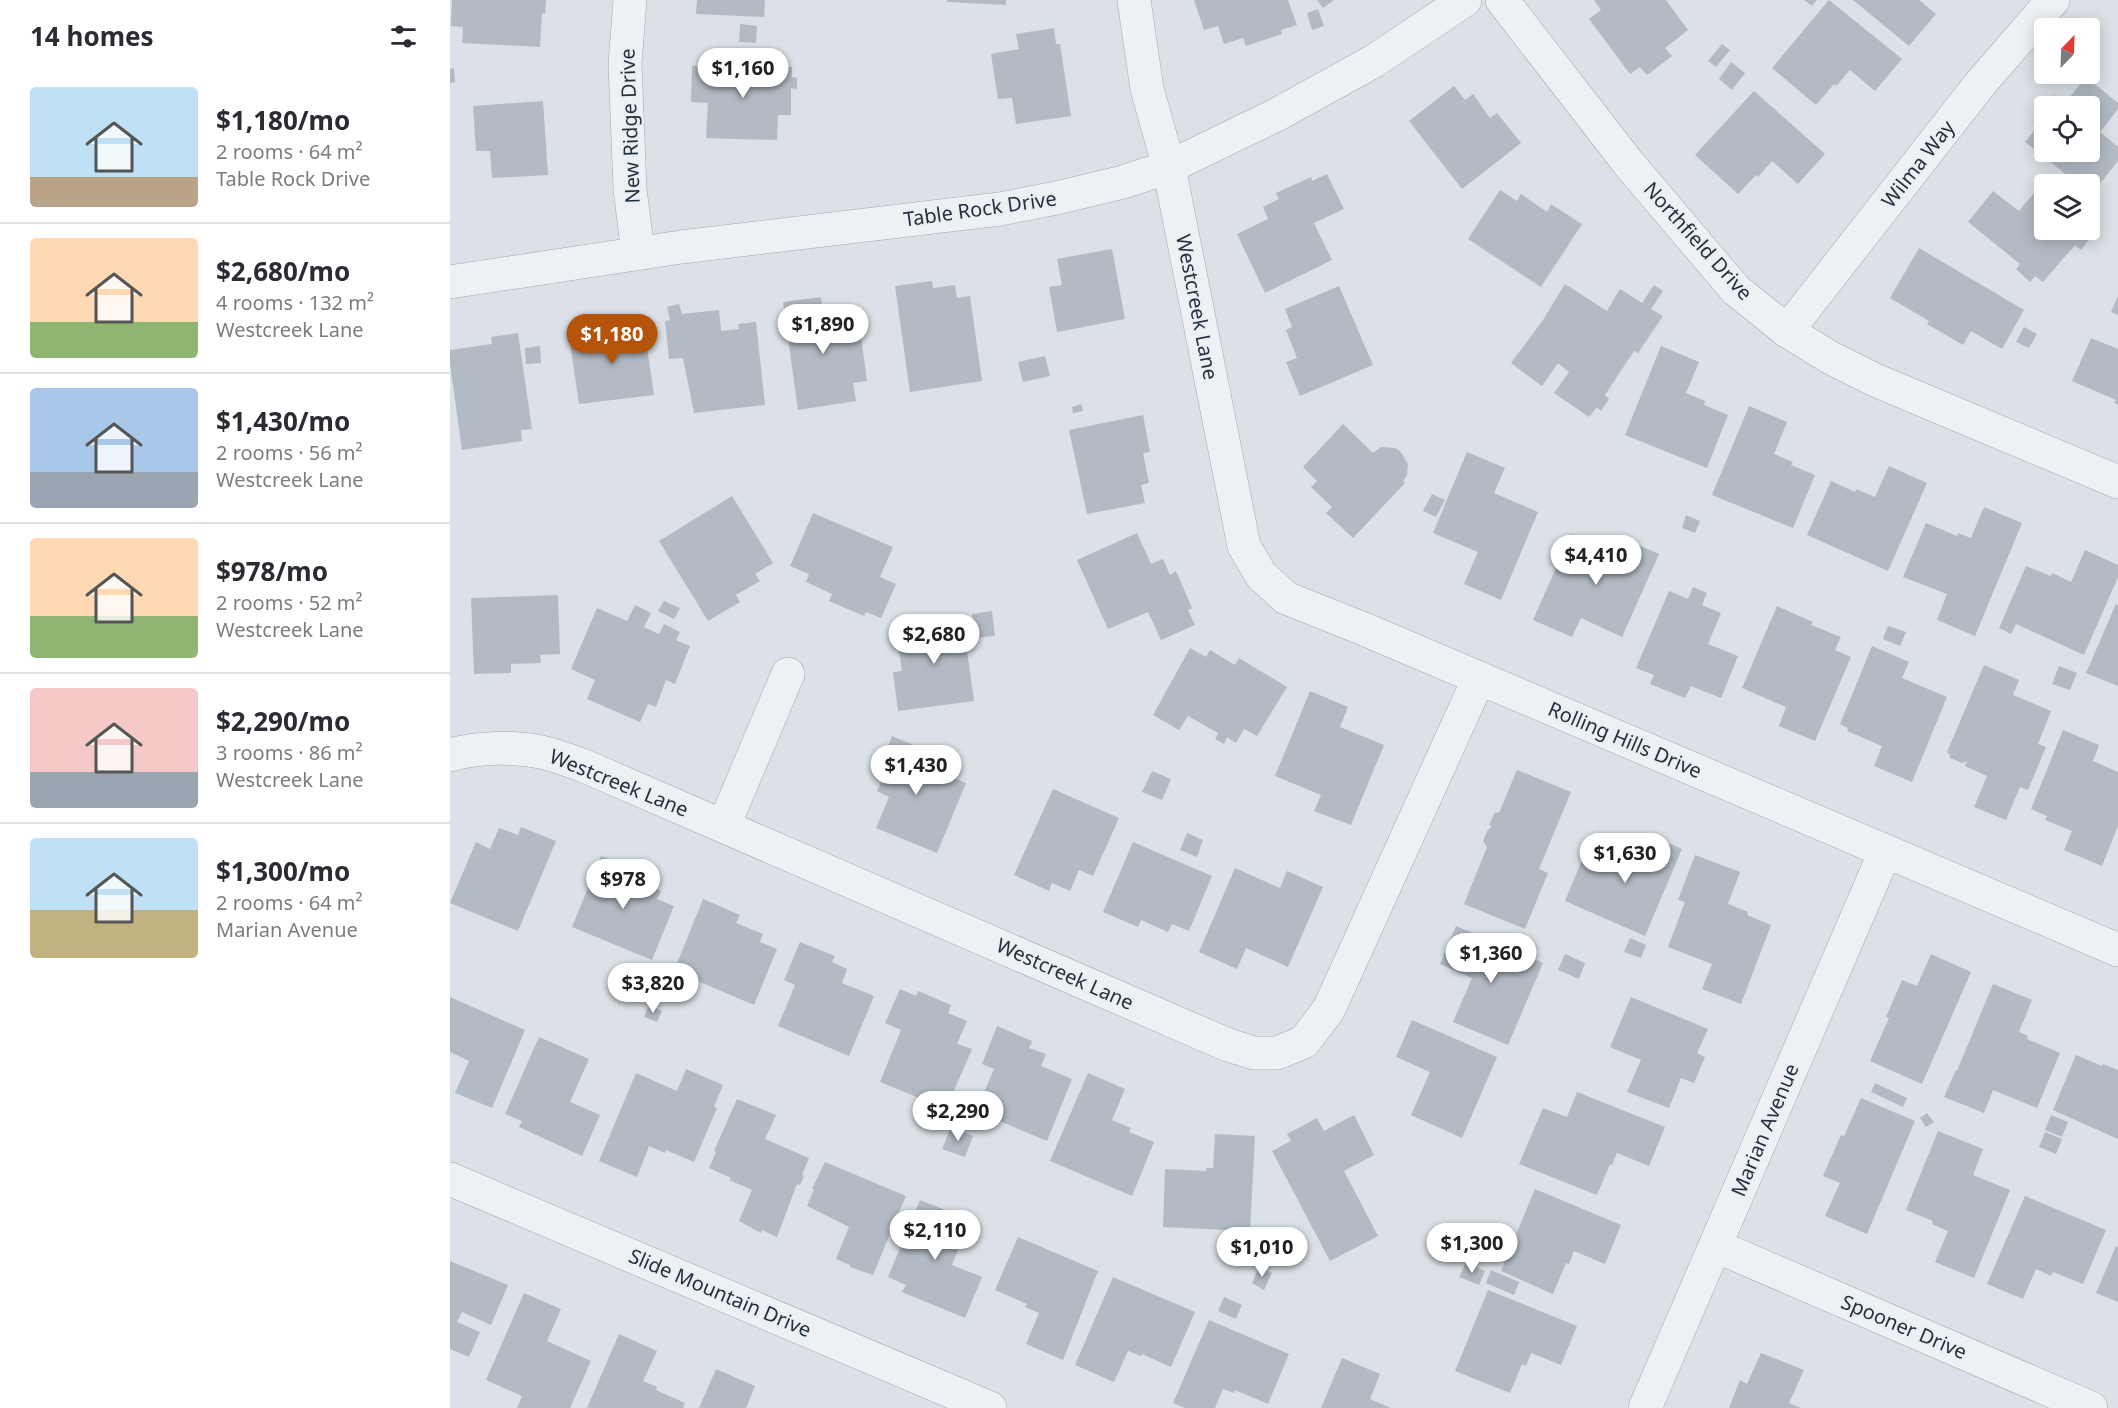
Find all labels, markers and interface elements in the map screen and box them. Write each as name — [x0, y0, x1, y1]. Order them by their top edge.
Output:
text: 14 homes — [30, 18, 154, 54]
north arrow — [2034, 18, 2100, 84]
map controls — [2034, 18, 2100, 240]
icon: filters — [387, 20, 420, 53]
street label: New Ridge Drive — [613, 48, 646, 204]
pin: $1,160 — [694, 48, 792, 99]
text: $1,160 — [712, 54, 774, 81]
button: locate — [2034, 96, 2100, 162]
text: $1,180/mo — [216, 102, 350, 138]
icon: home — [78, 111, 150, 183]
street label: Wilma Way — [1875, 114, 1961, 213]
text: 2 rooms · 64 m² — [216, 138, 363, 165]
text: Table Rock Drive — [216, 165, 370, 192]
button: layers — [2034, 174, 2100, 240]
street label: Northfield Drive — [1638, 176, 1759, 306]
street label: Table Rock Drive — [902, 184, 1058, 233]
street label: Westcreek Lane — [1170, 232, 1225, 382]
text: $2,680/mo — [216, 253, 350, 289]
icon: home — [78, 262, 150, 334]
text: 4 rooms · 132 m² — [216, 289, 374, 316]
pin: $1,890 — [774, 304, 872, 355]
text: $1,890 — [792, 310, 854, 337]
pin: $1,180 — [563, 314, 661, 365]
text: Westcreek Lane — [216, 316, 364, 343]
text: $1,180 — [581, 320, 643, 347]
text: $1,430/mo — [216, 403, 350, 439]
icon: home — [78, 412, 150, 484]
text: 2 rooms · 56 m² — [216, 439, 363, 466]
text: Westcreek Lane — [216, 466, 364, 493]
pin: $4,410 — [1547, 535, 1645, 586]
text: $4,410 — [1565, 541, 1627, 568]
text: $978/mo — [216, 553, 328, 589]
icon: home — [78, 562, 150, 634]
text: 2 rooms · 52 m² — [216, 589, 363, 616]
pin: $2,680 — [885, 614, 983, 665]
text: Westcreek Lane — [216, 616, 364, 643]
text: $2,680 — [903, 620, 965, 647]
street label: Rolling Hills Drive — [1544, 695, 1706, 784]
text: $2,290/mo — [216, 703, 350, 739]
icon: home — [78, 712, 150, 784]
text: 3 rooms · 86 m² — [216, 739, 363, 766]
street label: Westcreek Lane — [546, 742, 693, 823]
pin: $1,430 — [867, 745, 965, 796]
text: $1,430 — [885, 751, 947, 778]
text: Westcreek Lane — [216, 766, 364, 793]
pin: $1,630 — [1576, 833, 1674, 884]
text: $1,630 — [1594, 839, 1656, 866]
text: $1,300/mo — [216, 853, 350, 889]
pin: $978 — [587, 859, 659, 910]
icon: home — [78, 862, 150, 934]
text: $978 — [600, 865, 646, 892]
text: 2 rooms · 64 m² — [216, 889, 363, 916]
text: Marian Avenue — [216, 916, 358, 943]
street label: Westcreek Lane — [992, 931, 1138, 1016]
pin: $1,360 — [1442, 933, 1540, 984]
text: $1,360 — [1460, 939, 1522, 966]
pin: $3,820 — [604, 963, 702, 1014]
text: $3,820 — [622, 969, 684, 996]
street label: Marian Avenue — [1724, 1059, 1805, 1200]
pin: $2,290 — [909, 1091, 1007, 1142]
text: $2,290 — [927, 1097, 989, 1124]
pin: $2,110 — [886, 1210, 984, 1261]
text: $2,110 — [904, 1216, 966, 1243]
pin: $1,300 — [1423, 1223, 1521, 1274]
pin: $1,010 — [1213, 1227, 1311, 1278]
text: $1,300 — [1441, 1229, 1503, 1256]
text: $1,010 — [1231, 1233, 1293, 1260]
street label: Slide Mountain Drive — [625, 1242, 816, 1343]
street label: Spooner Drive — [1837, 1288, 1971, 1365]

